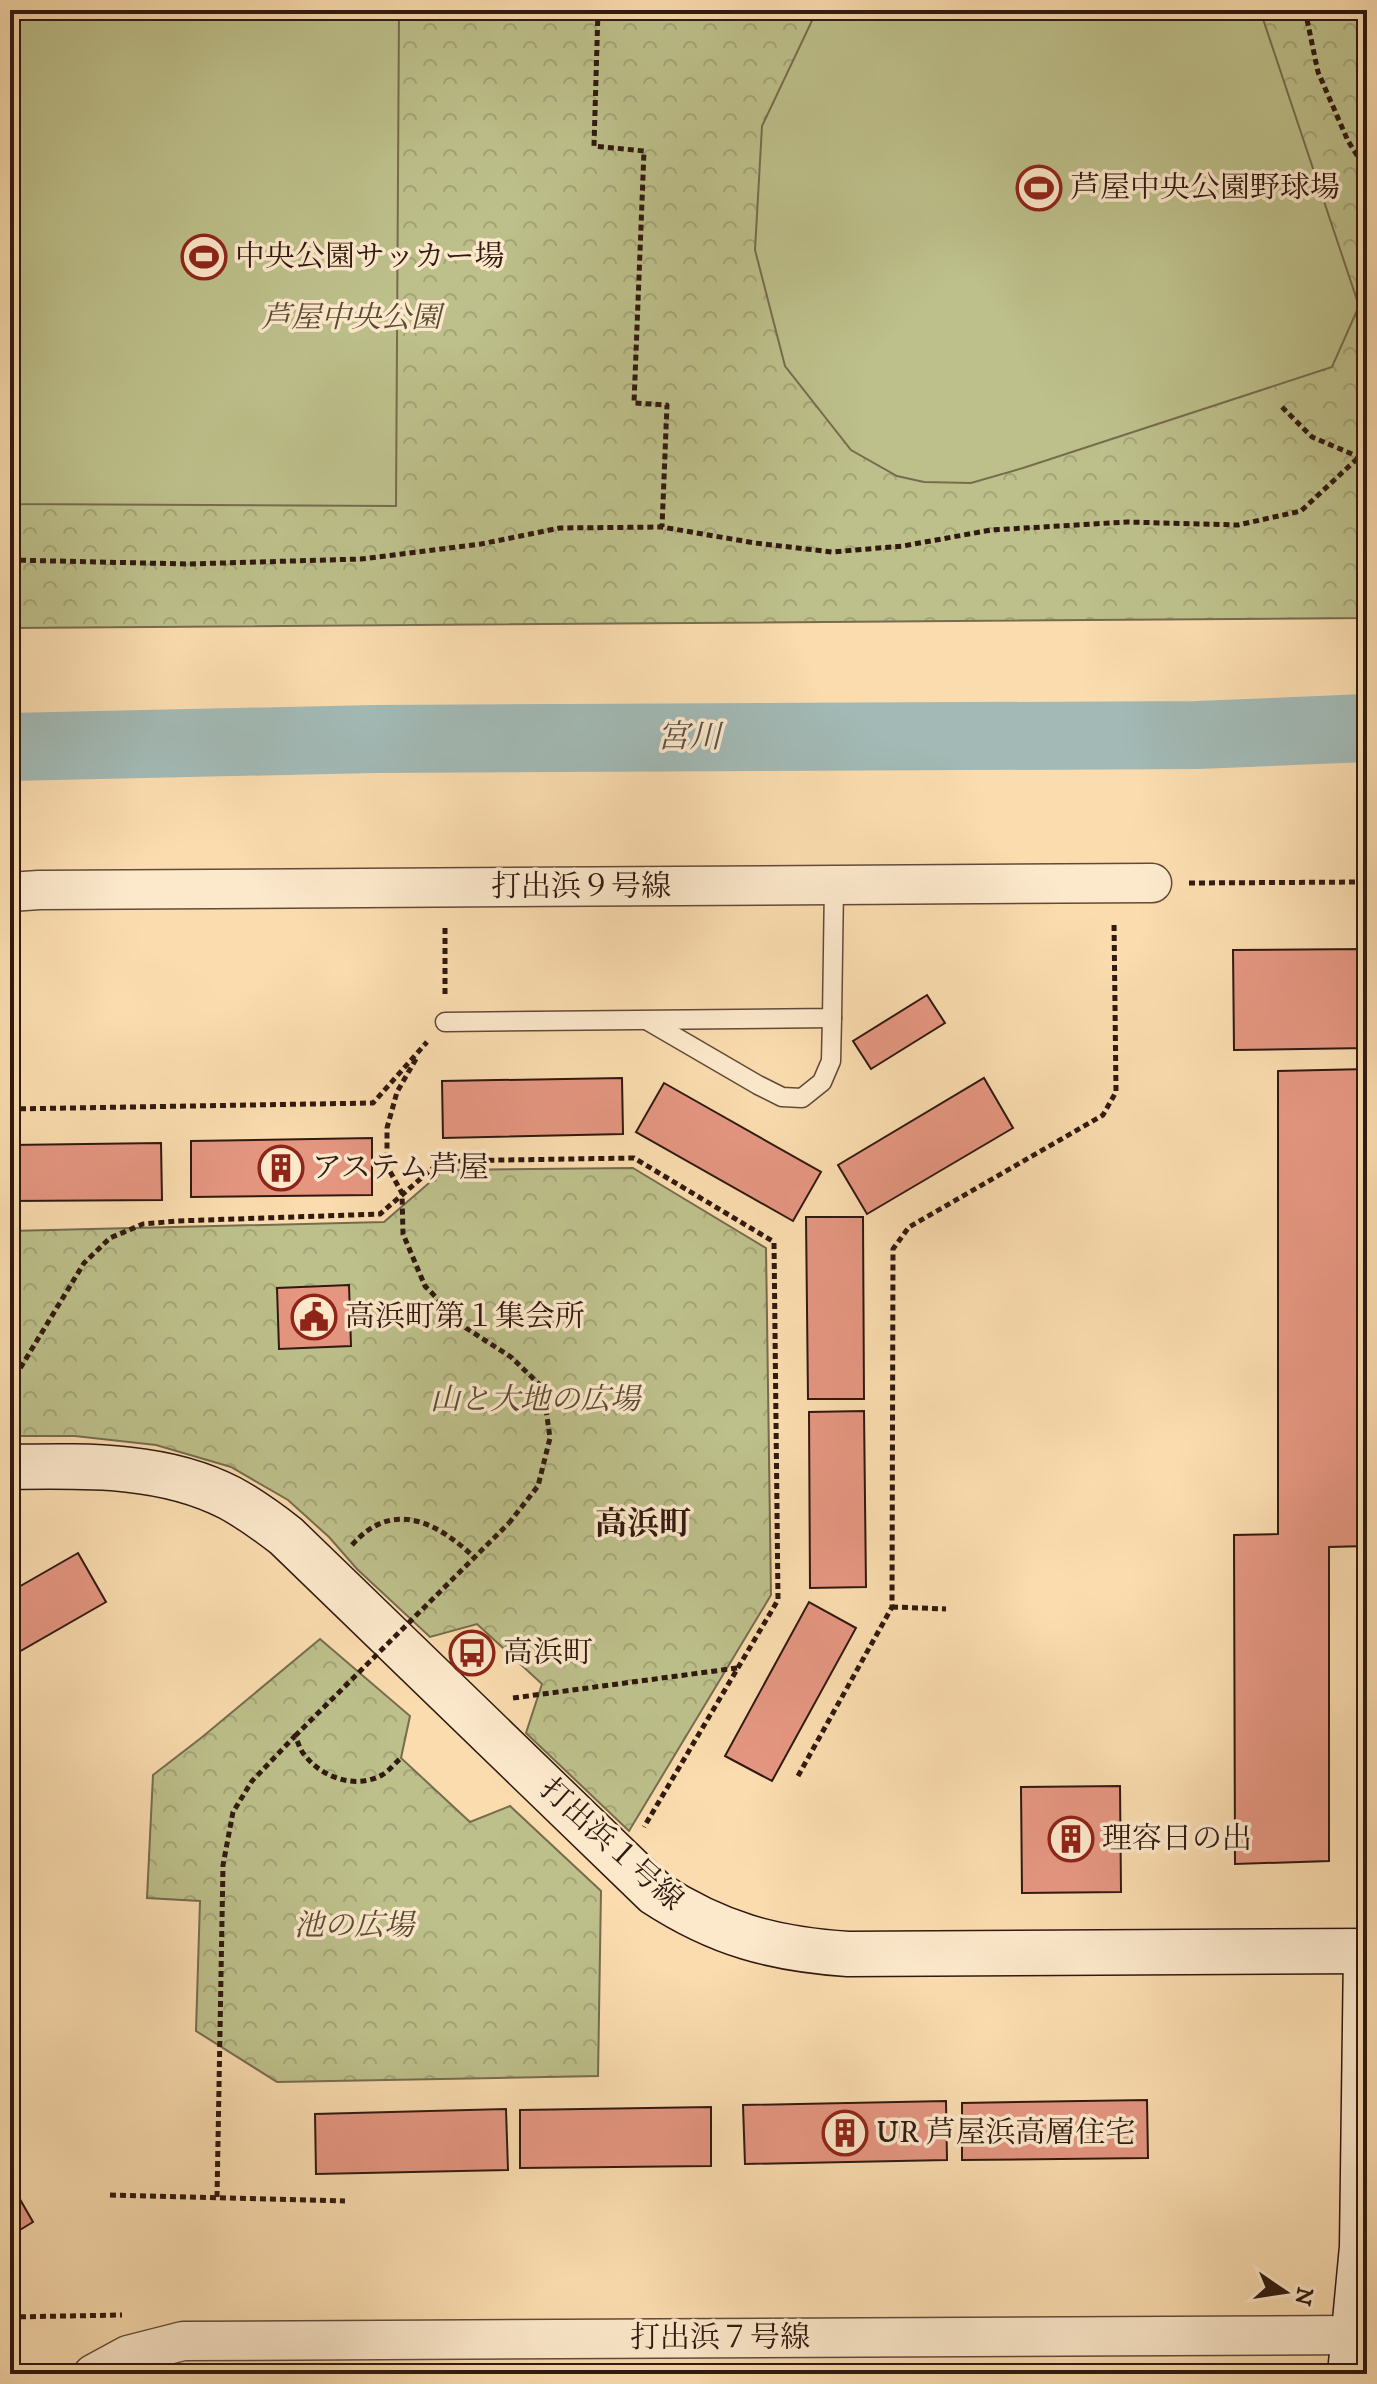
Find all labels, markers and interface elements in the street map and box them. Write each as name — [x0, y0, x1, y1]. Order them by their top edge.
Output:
sports icon: 芦屋中央公園野球場 — [1015, 164, 1063, 212]
place label: 芦屋中央公園野球場 — [1070, 170, 1340, 207]
sports icon: 中央公園サッカー場 — [180, 233, 228, 281]
place label: 中央公園サッカー場 — [235, 239, 504, 276]
park label: 芦屋中央公園 — [261, 300, 446, 337]
water label: 宮川 — [657, 718, 724, 758]
street label: 打出浜９号線 — [491, 869, 671, 906]
building icon: アステム芦屋 — [257, 1144, 305, 1192]
place label: アステム芦屋 — [312, 1150, 489, 1187]
public building icon: 高浜町第１集会所 — [290, 1293, 338, 1341]
place label: 高浜町第１集会所 — [345, 1299, 585, 1336]
park label: 山と大地の広場 — [430, 1382, 643, 1419]
district label: 高浜町 — [595, 1505, 691, 1545]
bus stop icon: 高浜町 — [448, 1629, 496, 1677]
place label: 高浜町 — [503, 1635, 593, 1672]
street label: 打出浜１号線 — [532, 1771, 690, 1919]
building icon: 理容日の出 — [1047, 1815, 1095, 1863]
place label: 理容日の出 — [1102, 1821, 1252, 1858]
park label: 池の広場 — [294, 1908, 417, 1945]
building icon: UR 芦屋浜高層住宅 — [821, 2109, 869, 2157]
place label: UR 芦屋浜高層住宅 — [876, 2115, 1136, 2152]
north arrow — [1245, 2252, 1325, 2332]
text: N — [1288, 2284, 1318, 2308]
street label: 打出浜７号線 — [630, 2320, 810, 2357]

